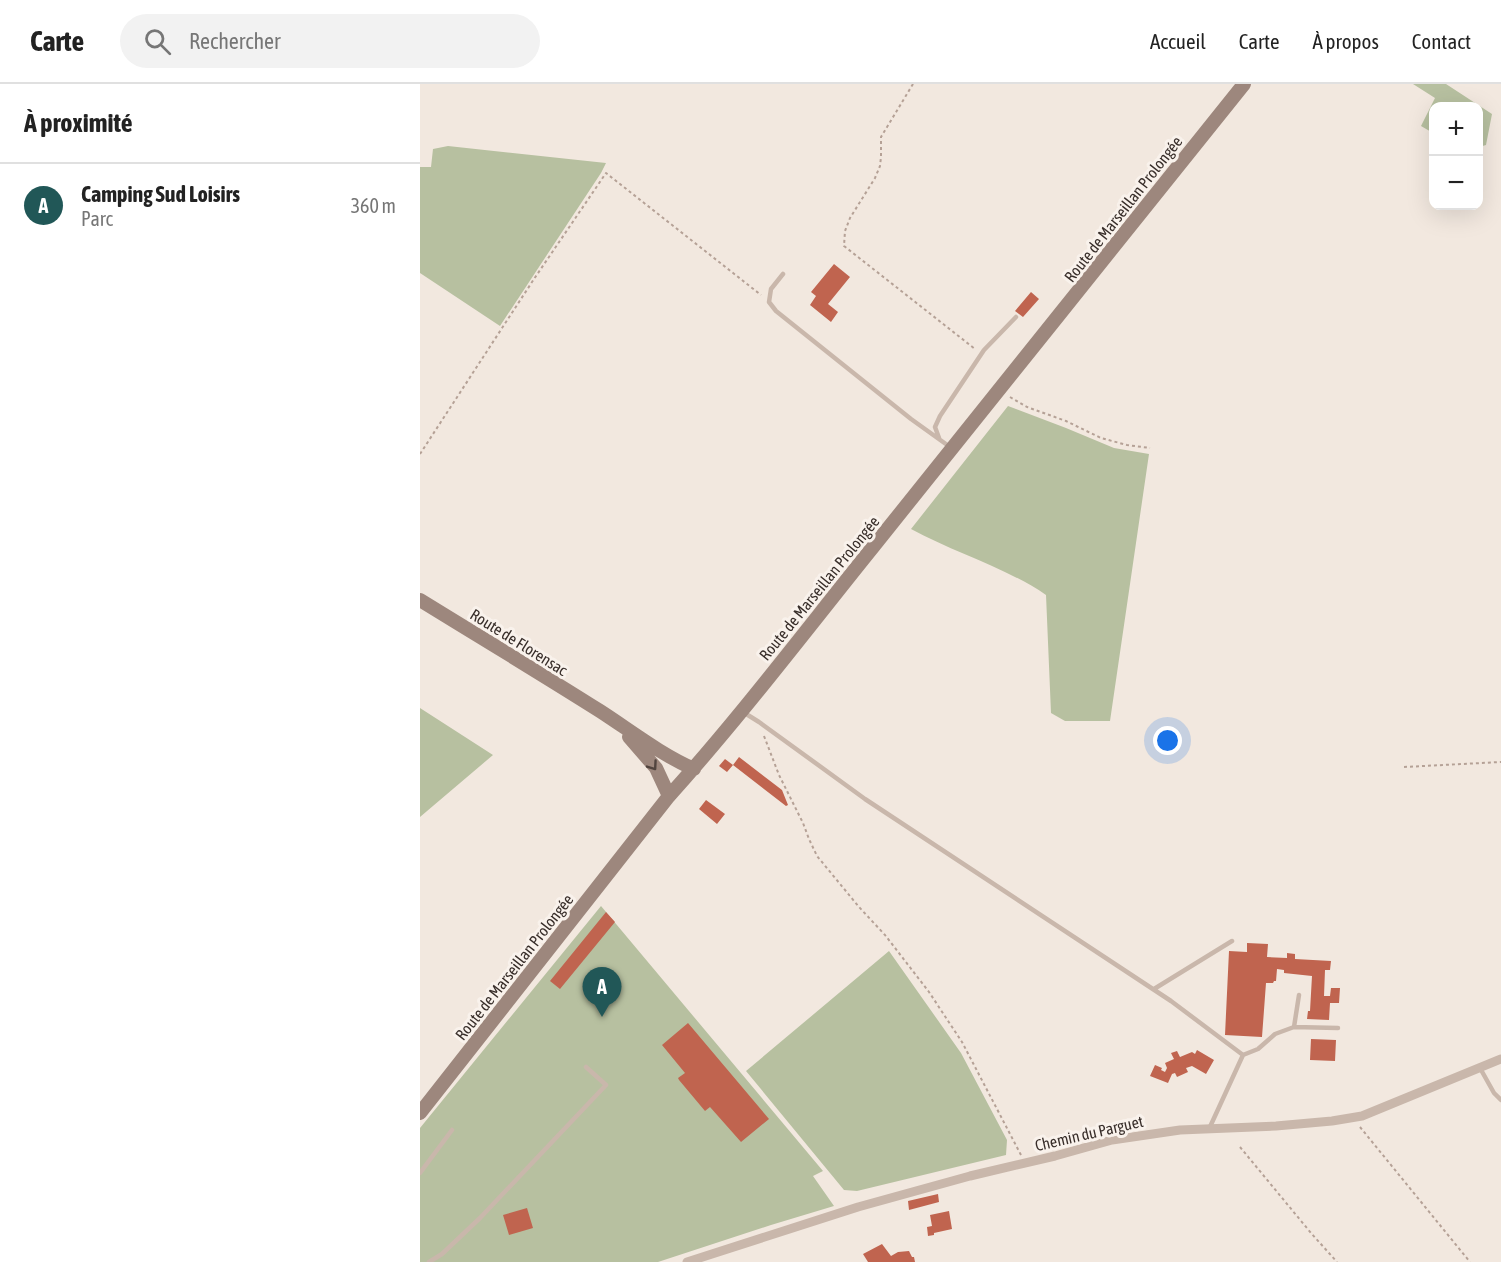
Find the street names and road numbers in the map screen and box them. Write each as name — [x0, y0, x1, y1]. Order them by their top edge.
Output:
street label: Route de Marseillan Prolongée — [1061, 133, 1186, 286]
street label: Route de Marseillan Prolongée — [755, 512, 883, 664]
street label: Route de Florensac — [467, 605, 571, 679]
street label: Route de Marseillan Prolongée — [452, 891, 577, 1044]
street label: Chemin du Parguet — [1033, 1112, 1145, 1155]

